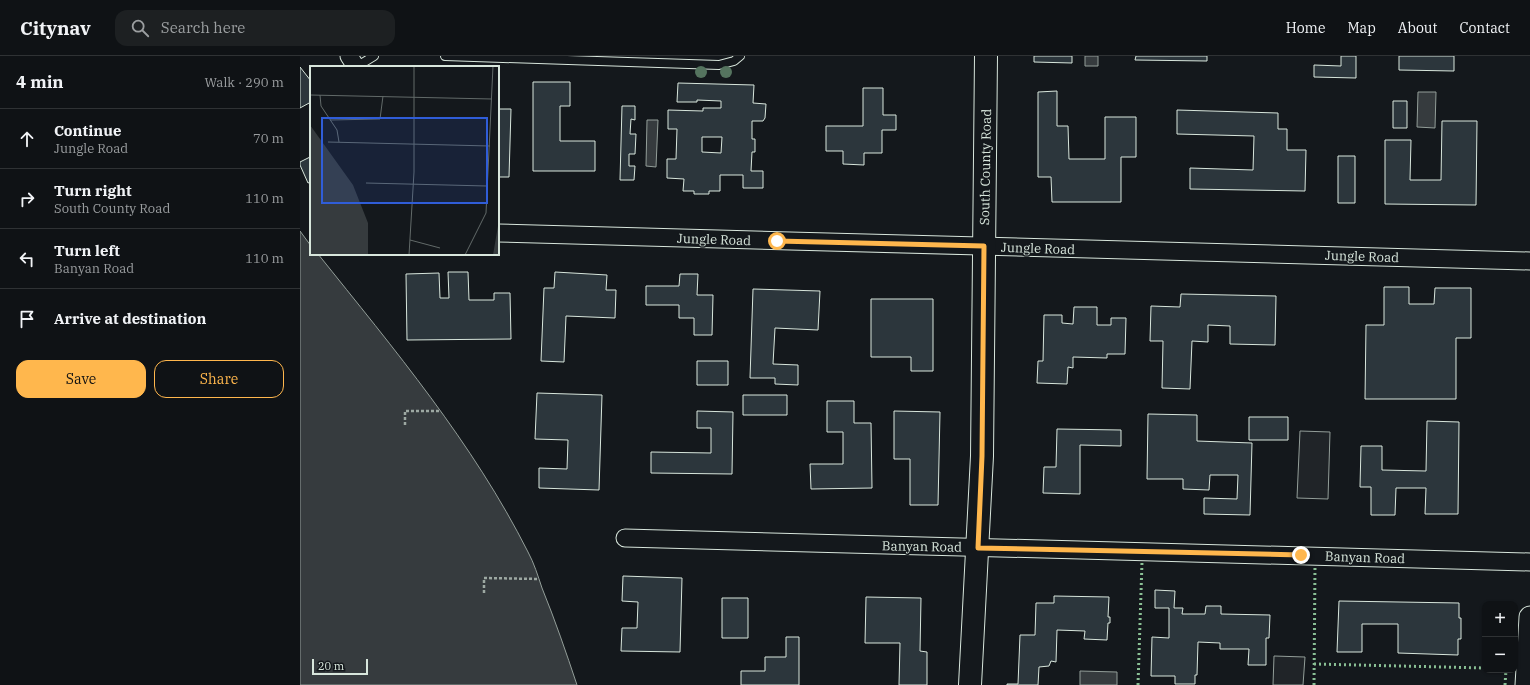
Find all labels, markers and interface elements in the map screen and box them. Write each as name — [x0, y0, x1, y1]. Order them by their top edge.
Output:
search box — [115, 10, 395, 46]
text: Citynav — [20, 16, 91, 40]
icon: search — [129, 17, 151, 39]
text: Search here — [161, 18, 245, 37]
text: Home — [1286, 19, 1325, 37]
text: Map — [1347, 19, 1376, 37]
text: About — [1398, 19, 1437, 37]
text: Contact — [1459, 19, 1510, 37]
inset map — [310, 66, 499, 255]
text: 4 min — [16, 71, 64, 93]
text: Walk · 290 m — [205, 74, 284, 91]
street label: South County Road — [976, 109, 995, 225]
text: Continue — [54, 121, 121, 140]
icon: ahead — [16, 128, 38, 150]
text: 70 m — [253, 130, 284, 147]
text: Jungle Road — [54, 140, 128, 157]
text: Turn right — [54, 181, 132, 200]
icon: right — [16, 188, 38, 210]
text: 110 m — [245, 190, 284, 207]
text: South County Road — [54, 200, 170, 217]
street label: Jungle Road — [677, 230, 751, 249]
route start — [768, 232, 786, 250]
street label: Jungle Road — [1001, 239, 1075, 258]
text: Turn left — [54, 241, 120, 260]
street label: Jungle Road — [1325, 247, 1399, 266]
icon: left — [16, 248, 38, 270]
text: 110 m — [245, 250, 284, 267]
text: Banyan Road — [54, 260, 134, 277]
icon: arrive — [16, 308, 38, 330]
text: Arrive at destination — [54, 309, 206, 328]
button: Save — [16, 360, 146, 398]
button: Share — [154, 360, 284, 398]
street label: Banyan Road — [882, 537, 962, 556]
route end — [1292, 546, 1310, 564]
street label: Banyan Road — [1325, 548, 1405, 567]
map controls — [1482, 601, 1518, 673]
button: + — [1482, 601, 1518, 637]
button: − — [1482, 637, 1518, 673]
scale bar — [312, 657, 368, 676]
text: 20 m — [318, 659, 344, 673]

